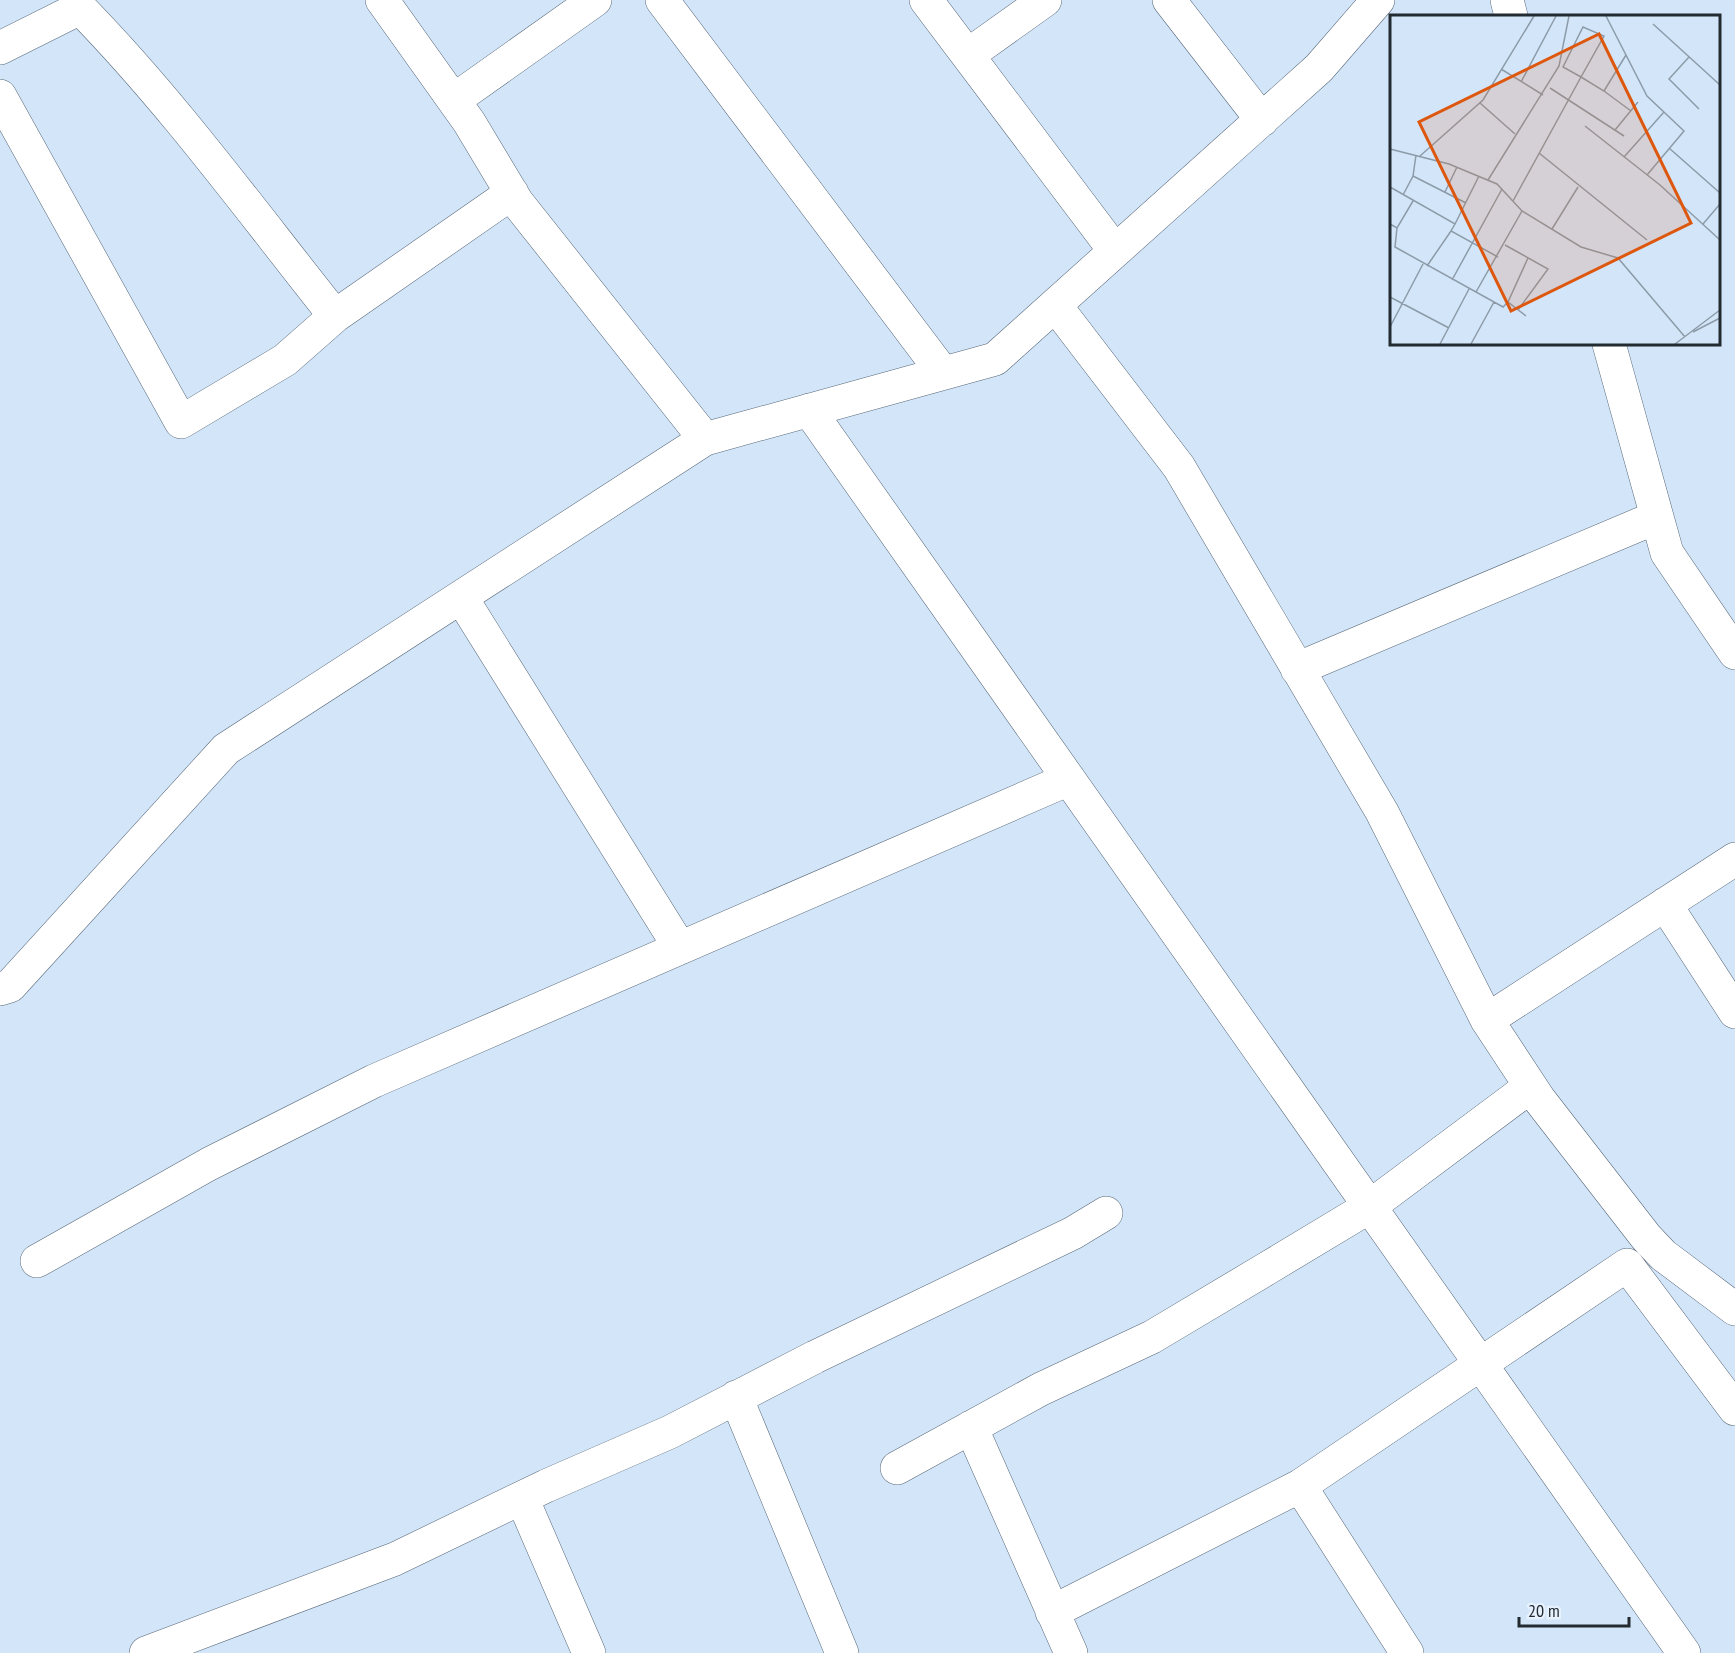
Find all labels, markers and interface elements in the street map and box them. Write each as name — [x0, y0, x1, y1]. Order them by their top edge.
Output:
inset map — [1390, 15, 1720, 345]
scale bar — [1519, 1590, 1628, 1628]
text: 20 m — [1528, 1599, 1560, 1622]

